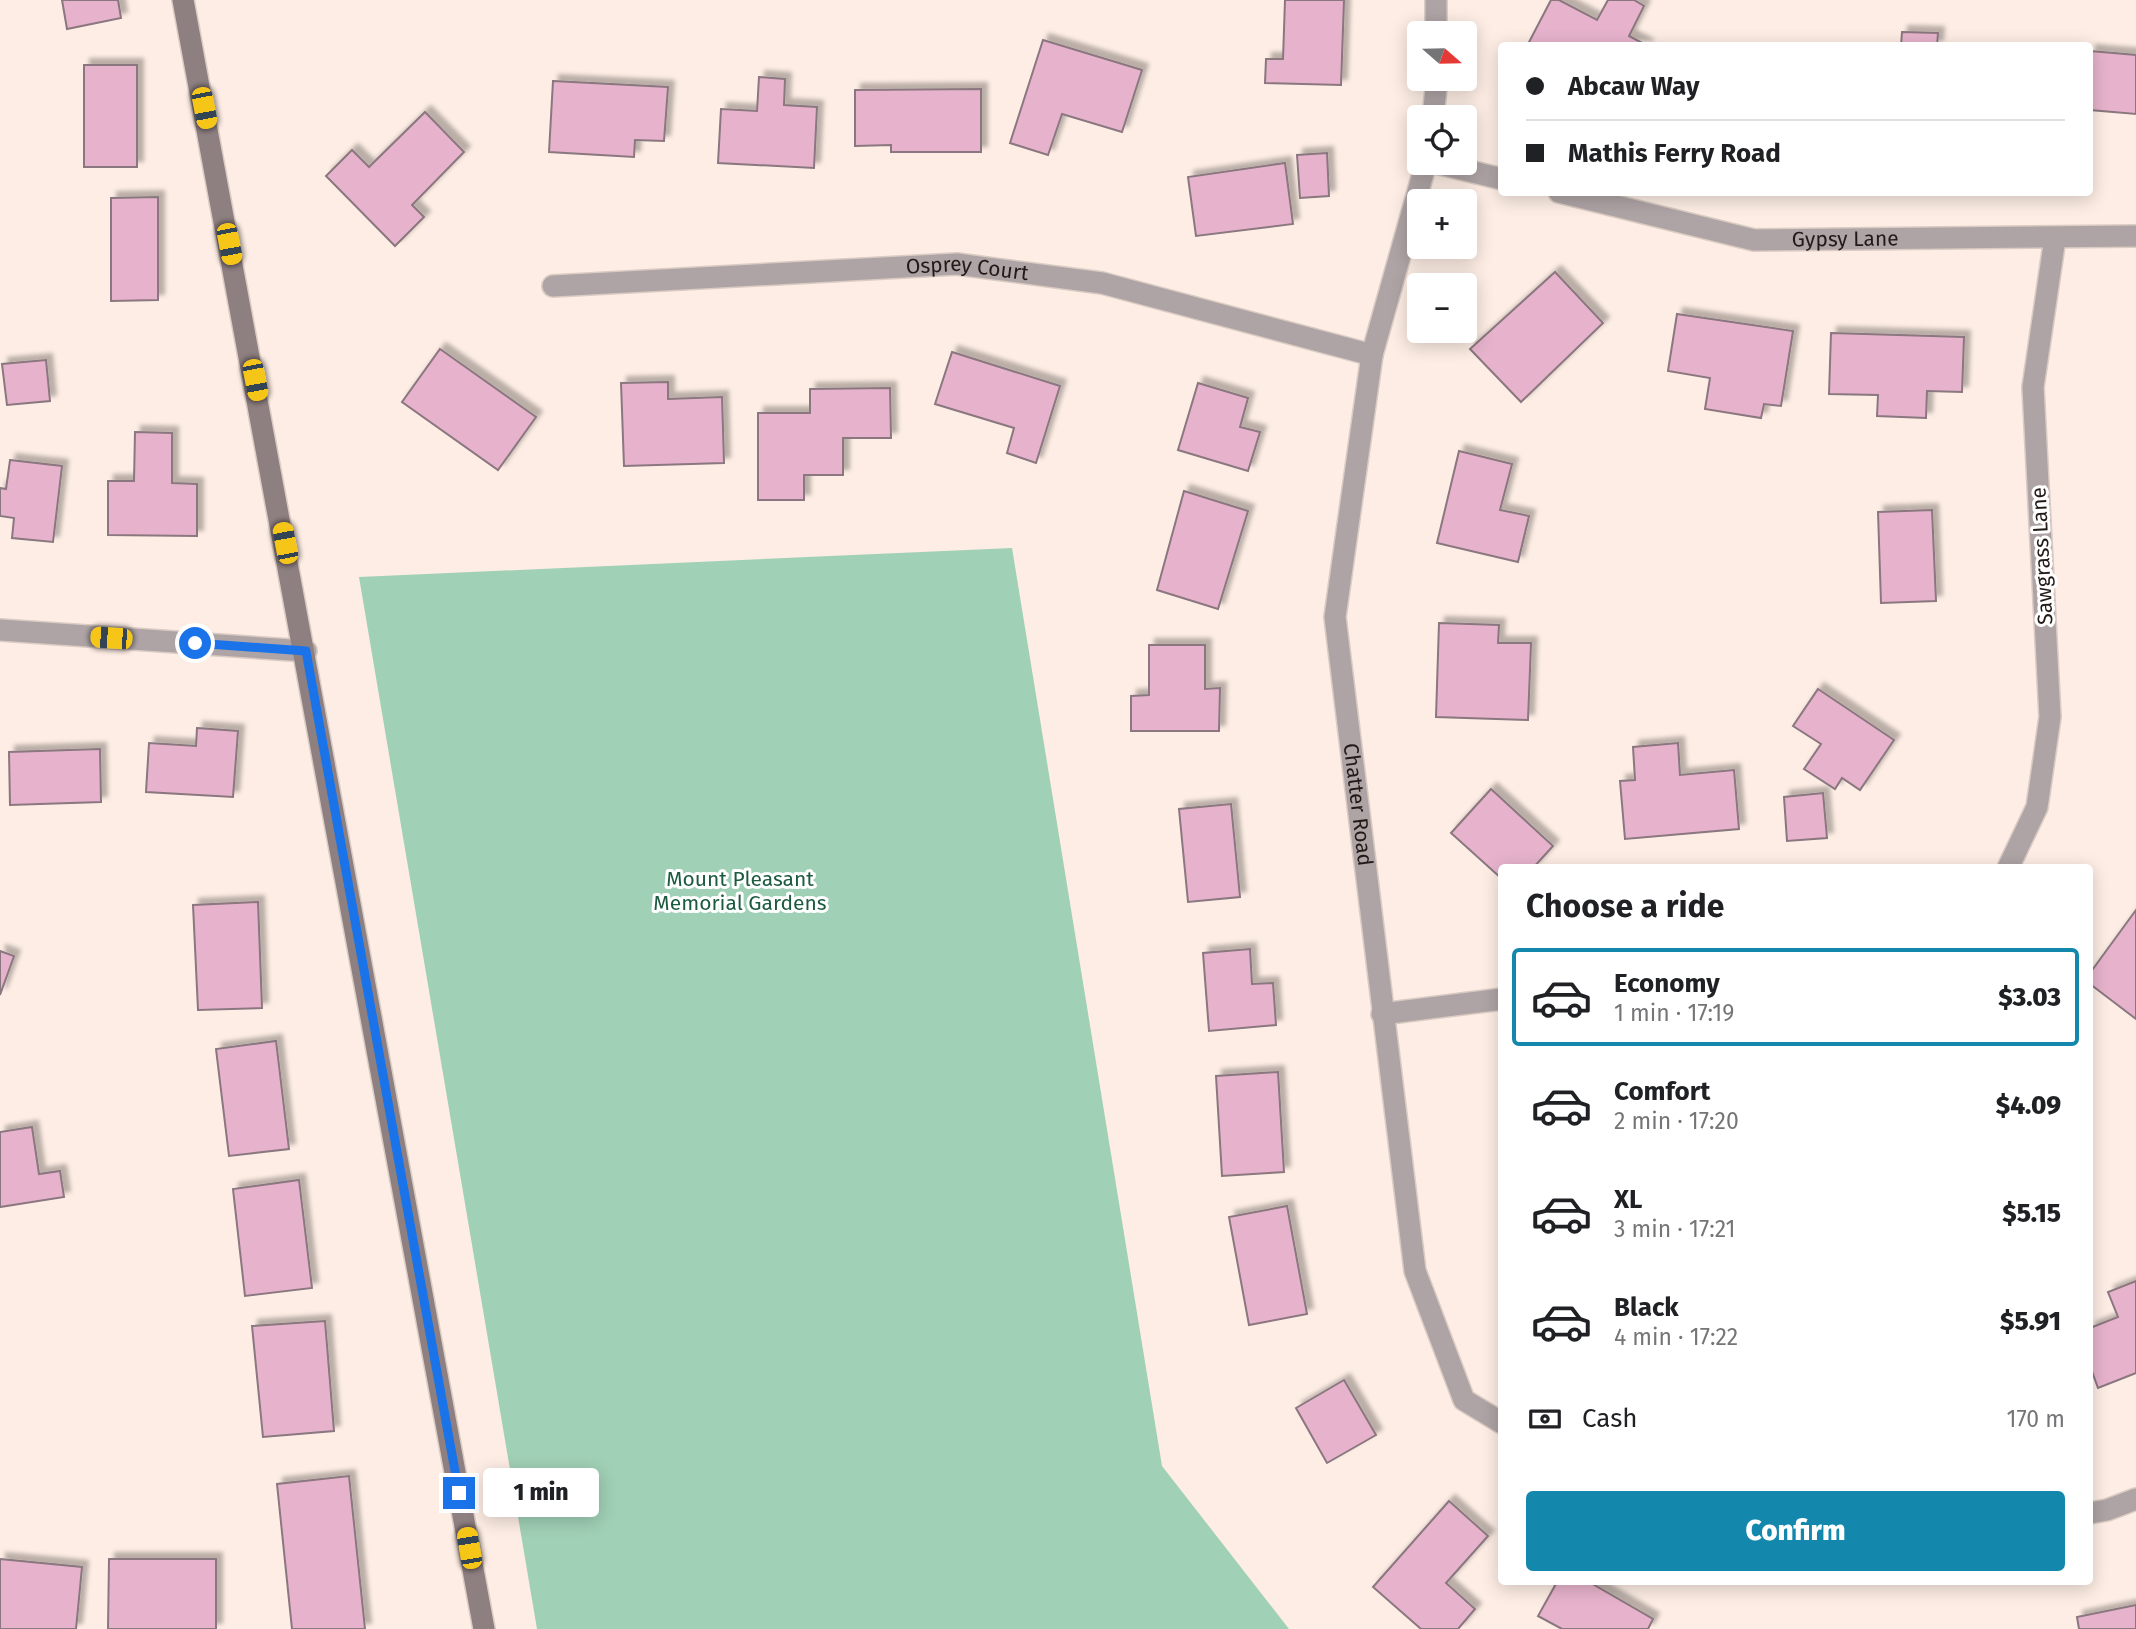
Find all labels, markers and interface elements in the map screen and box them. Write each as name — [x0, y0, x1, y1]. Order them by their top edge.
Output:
north arrow — [1407, 21, 1477, 91]
map controls — [1407, 21, 1477, 343]
text: Abcaw Way — [1568, 71, 1699, 102]
car — [190, 85, 219, 131]
button: locate — [1407, 105, 1477, 175]
text: Mathis Ferry Road — [1568, 138, 1781, 169]
button: + — [1407, 189, 1477, 259]
car — [215, 221, 244, 267]
street label: Gypsy Lane — [1792, 225, 1899, 253]
street label: Osprey Court — [905, 251, 1030, 286]
button: − — [1407, 273, 1477, 343]
car — [241, 357, 270, 403]
street label: Sawgrass Lane — [2025, 487, 2059, 625]
car — [271, 520, 300, 566]
car — [90, 626, 133, 650]
route start — [179, 627, 211, 659]
street label: Chatter Road — [1338, 742, 1378, 868]
park label: Mount Pleasant Memorial Gardens — [653, 866, 827, 916]
text: Choose a ride — [1526, 887, 1724, 925]
icon: car — [1530, 966, 1593, 1029]
text: Economy — [1614, 968, 1720, 999]
text: $3.03 — [1998, 982, 2061, 1013]
text: 1 min · 17:19 — [1614, 999, 1734, 1027]
icon: car — [1530, 1074, 1593, 1137]
text: Comfort — [1614, 1076, 1710, 1107]
text: $4.09 — [1996, 1090, 2061, 1121]
text: 2 min · 17:20 — [1614, 1107, 1739, 1135]
icon: car — [1530, 1182, 1593, 1245]
text: XL — [1614, 1184, 1642, 1215]
text: $5.15 — [2002, 1198, 2061, 1229]
text: 3 min · 17:21 — [1614, 1215, 1735, 1243]
icon: car — [1530, 1290, 1593, 1353]
text: Black — [1614, 1292, 1679, 1323]
text: $5.91 — [2000, 1306, 2061, 1337]
text: 4 min · 17:22 — [1614, 1323, 1738, 1351]
icon: cash — [1526, 1400, 1564, 1438]
text: Cash — [1582, 1403, 1638, 1434]
text: 170 m — [2006, 1405, 2065, 1433]
callout: 1 min — [484, 1468, 599, 1518]
route end — [443, 1477, 475, 1509]
text: 1 min — [513, 1478, 569, 1506]
button: Confirm — [1526, 1491, 2065, 1571]
car — [456, 1525, 483, 1571]

